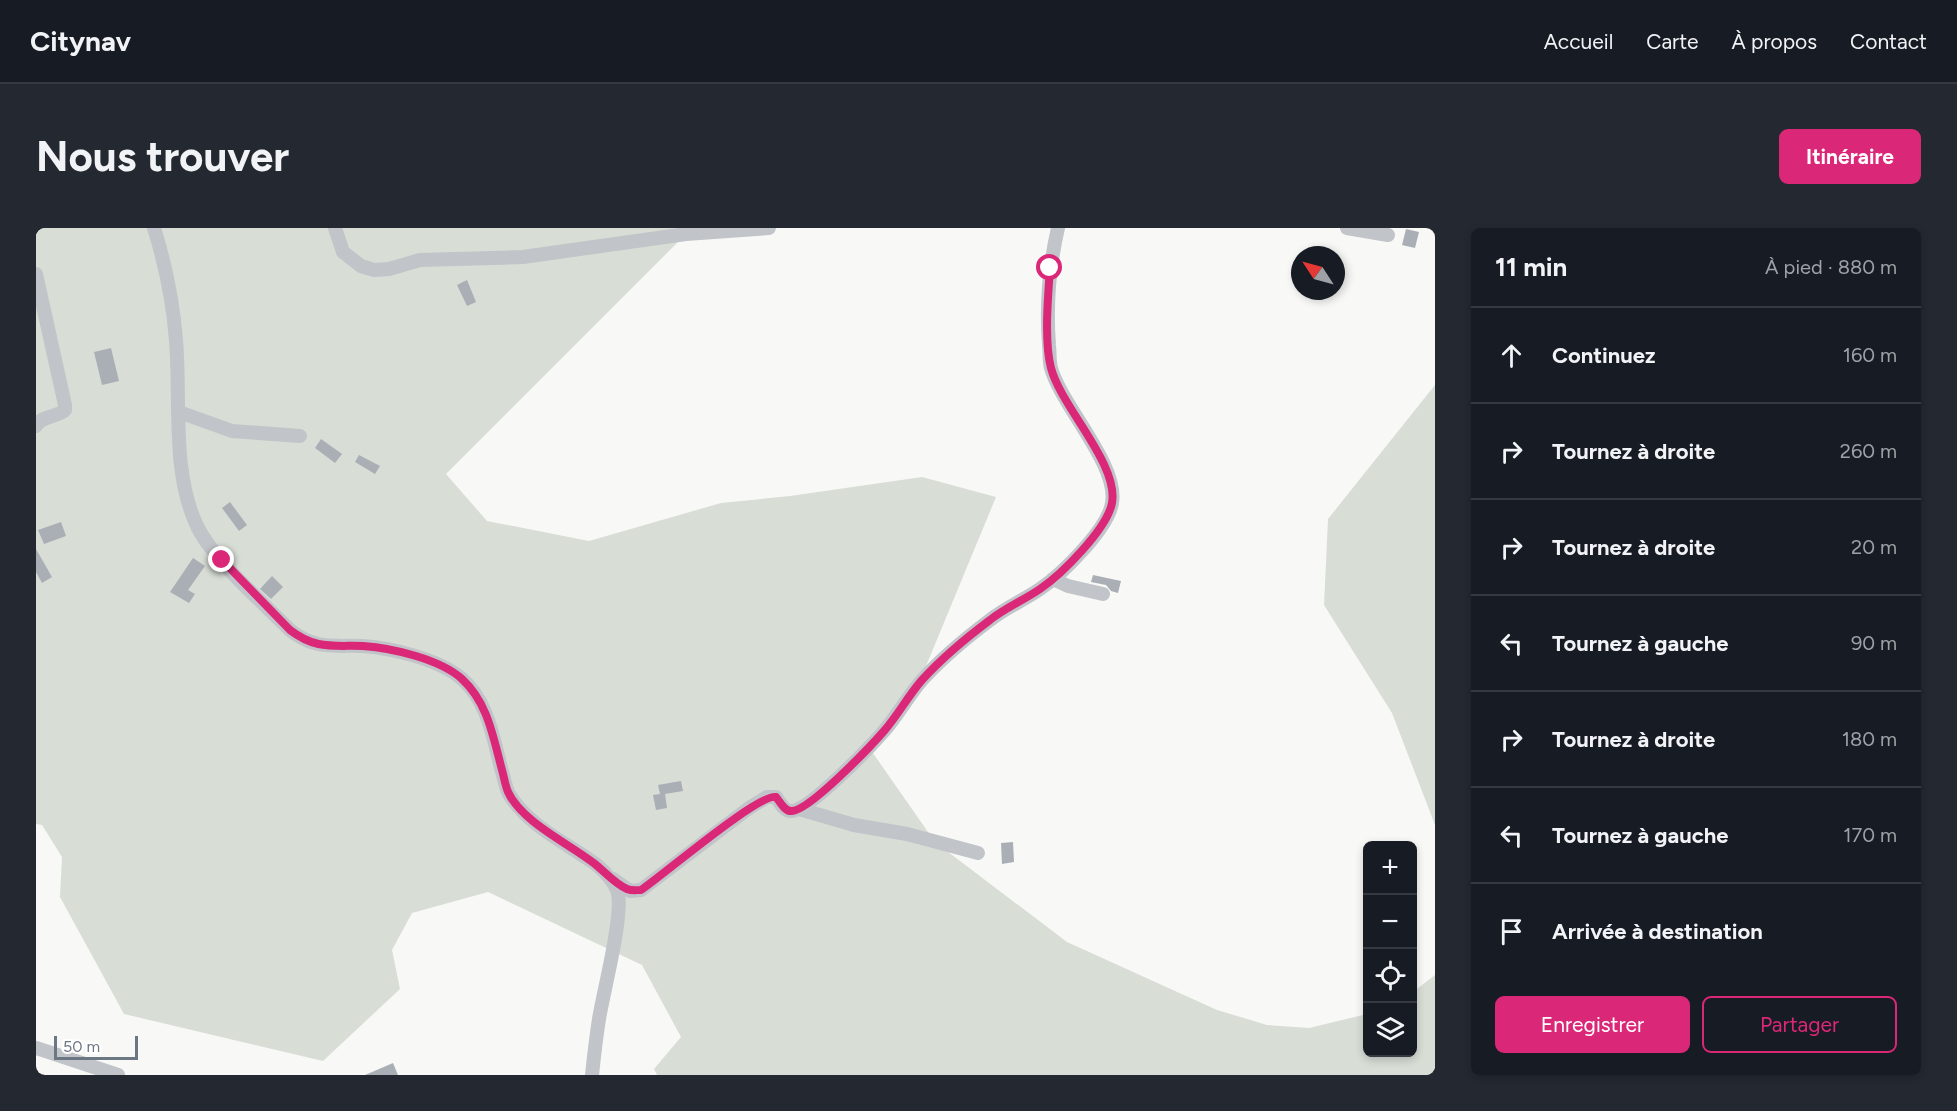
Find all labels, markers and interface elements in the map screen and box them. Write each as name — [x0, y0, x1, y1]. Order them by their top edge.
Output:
text: Citynav — [30, 24, 131, 58]
text: Accueil — [1544, 29, 1613, 54]
text: Carte — [1646, 29, 1699, 54]
text: À propos — [1732, 29, 1817, 54]
text: Contact — [1850, 29, 1927, 54]
button: Itinéraire — [1779, 129, 1921, 184]
text: Nous trouver — [36, 131, 289, 182]
north arrow — [1291, 246, 1345, 300]
text: 11 min — [1495, 251, 1567, 283]
route start — [1036, 254, 1062, 280]
text: À pied · 880 m — [1765, 255, 1897, 279]
icon: ahead — [1495, 339, 1528, 372]
text: Continuez — [1552, 342, 1656, 369]
text: 160 m — [1843, 343, 1897, 367]
icon: right — [1495, 435, 1528, 468]
text: Tournez à droite — [1552, 438, 1715, 465]
text: 260 m — [1840, 439, 1897, 463]
icon: right — [1495, 531, 1528, 564]
text: Tournez à droite — [1552, 534, 1715, 561]
text: 20 m — [1851, 535, 1897, 559]
route end — [208, 546, 234, 572]
icon: left — [1495, 627, 1528, 660]
text: Tournez à gauche — [1552, 630, 1728, 657]
text: 90 m — [1851, 631, 1897, 655]
icon: right — [1495, 723, 1528, 756]
text: Tournez à droite — [1552, 726, 1715, 753]
text: 180 m — [1842, 727, 1897, 751]
icon: left — [1495, 819, 1528, 852]
text: Tournez à gauche — [1552, 822, 1728, 849]
text: 170 m — [1843, 823, 1897, 847]
map controls — [1363, 841, 1417, 1057]
button: + — [1363, 841, 1417, 895]
button: − — [1363, 895, 1417, 949]
icon: arrive — [1495, 915, 1528, 948]
text: Arrivée à destination — [1552, 918, 1763, 945]
button: locate — [1363, 949, 1417, 1003]
button: Enregistrer — [1495, 996, 1690, 1053]
button: Partager — [1702, 996, 1897, 1053]
button: layers — [1363, 1003, 1417, 1057]
scale bar — [54, 1033, 138, 1060]
text: 50 m — [63, 1037, 100, 1056]

